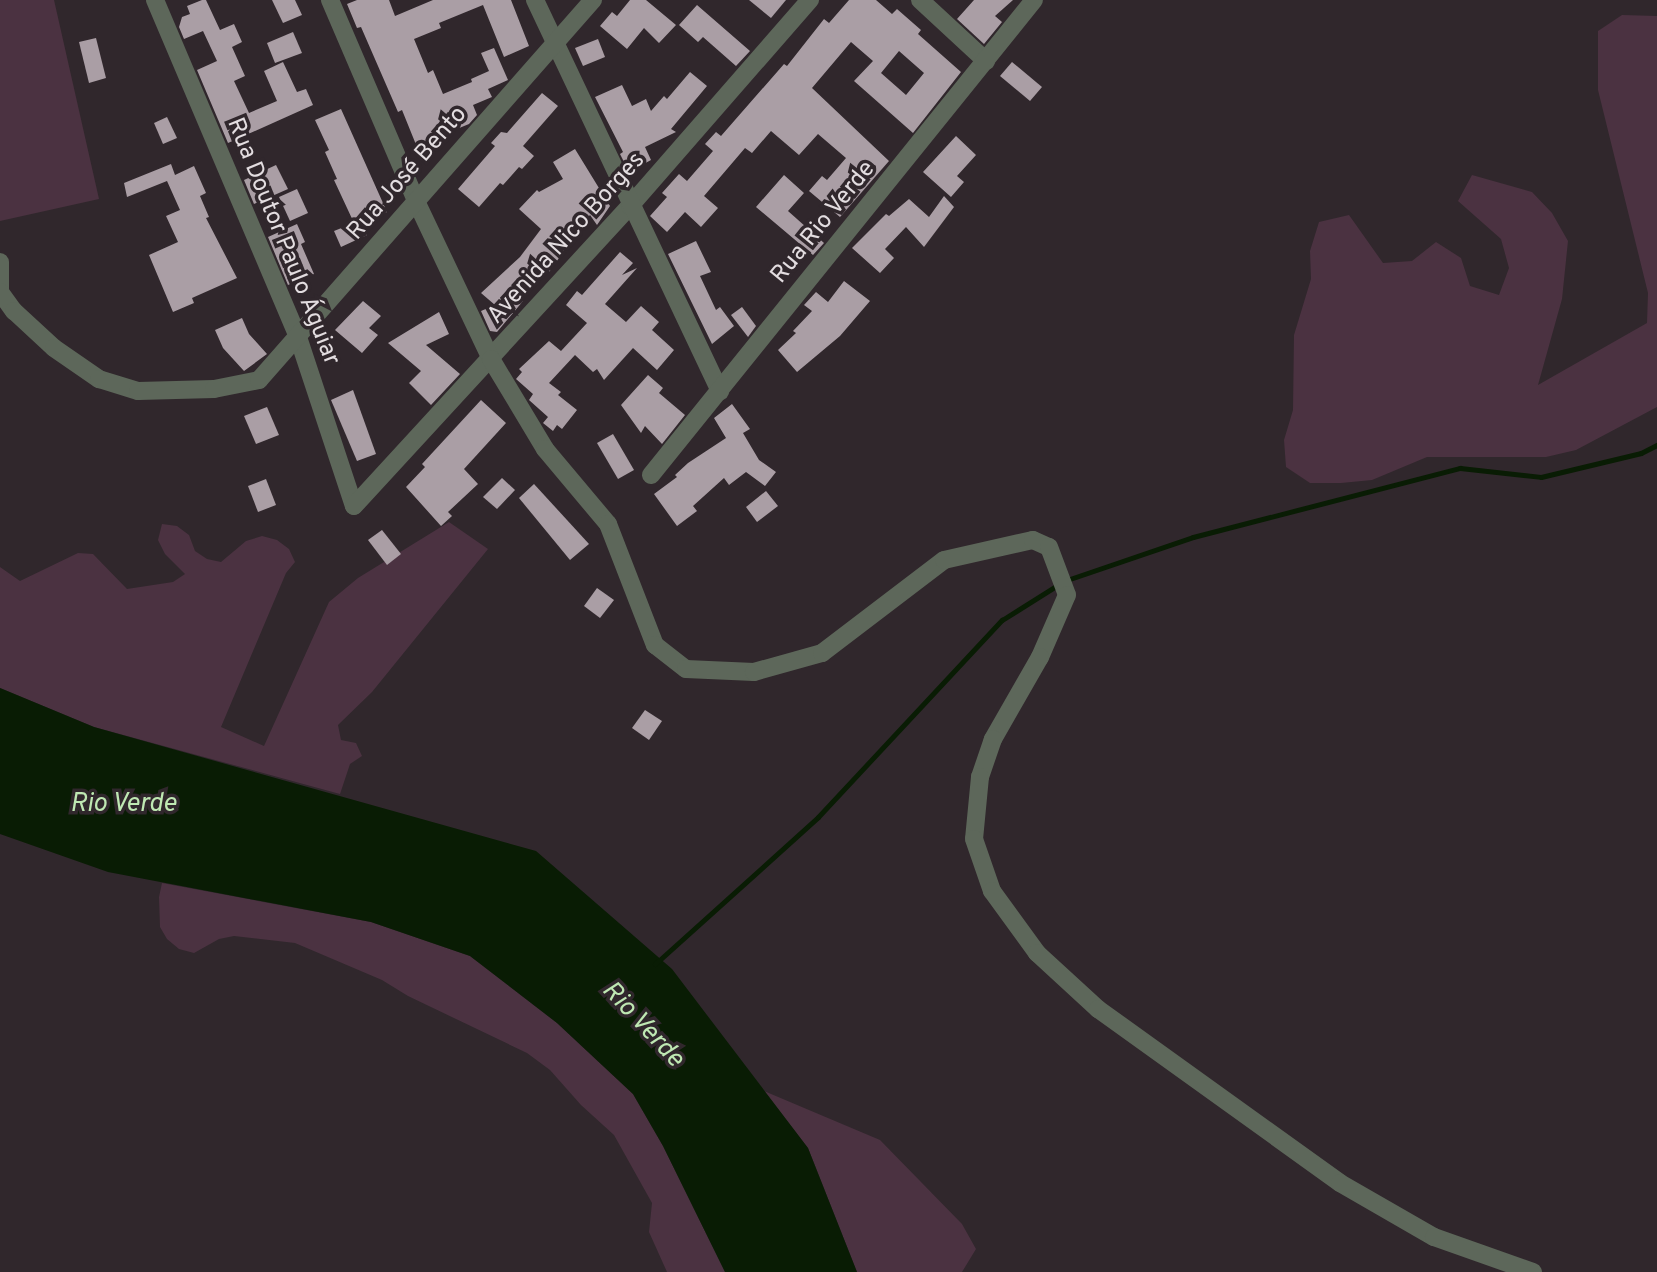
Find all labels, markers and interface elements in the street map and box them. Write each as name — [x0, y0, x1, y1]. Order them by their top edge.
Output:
street label: Rua José Bento — [342, 101, 474, 247]
street label: Rua Doutor Paulo Águiar — [219, 114, 345, 370]
street label: Avenida Nico Borges — [482, 147, 652, 331]
street label: Rua Rio Verde — [766, 156, 882, 290]
water label: Rio Verde — [69, 789, 177, 821]
water label: Rio Verde — [594, 975, 690, 1075]

